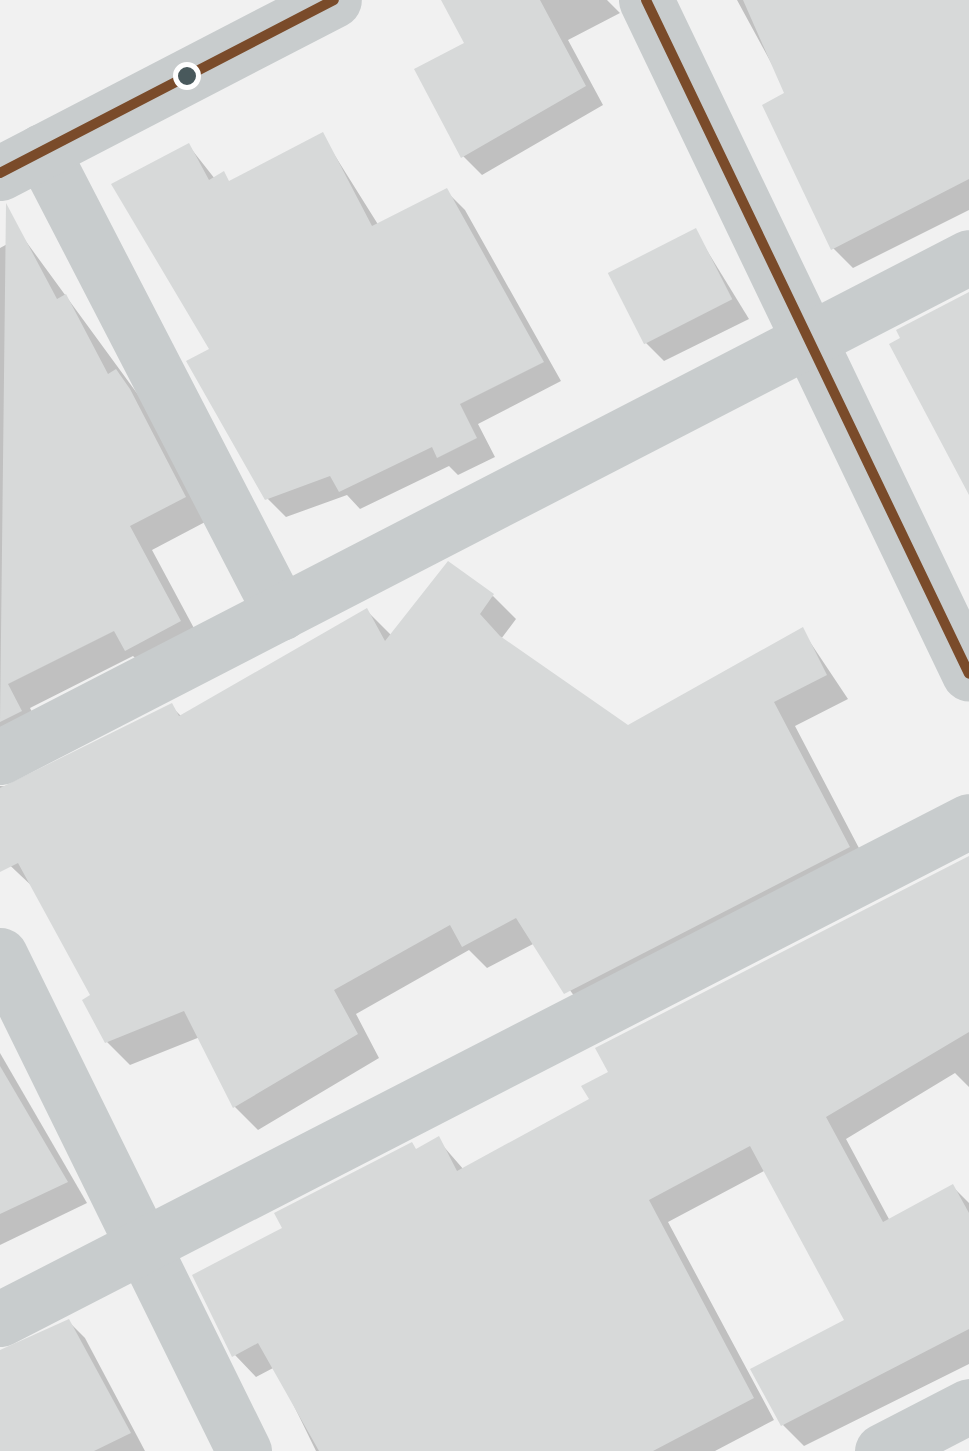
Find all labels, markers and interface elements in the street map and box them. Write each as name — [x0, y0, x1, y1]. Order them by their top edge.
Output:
unlabelled marker — [177, 66, 197, 86]

